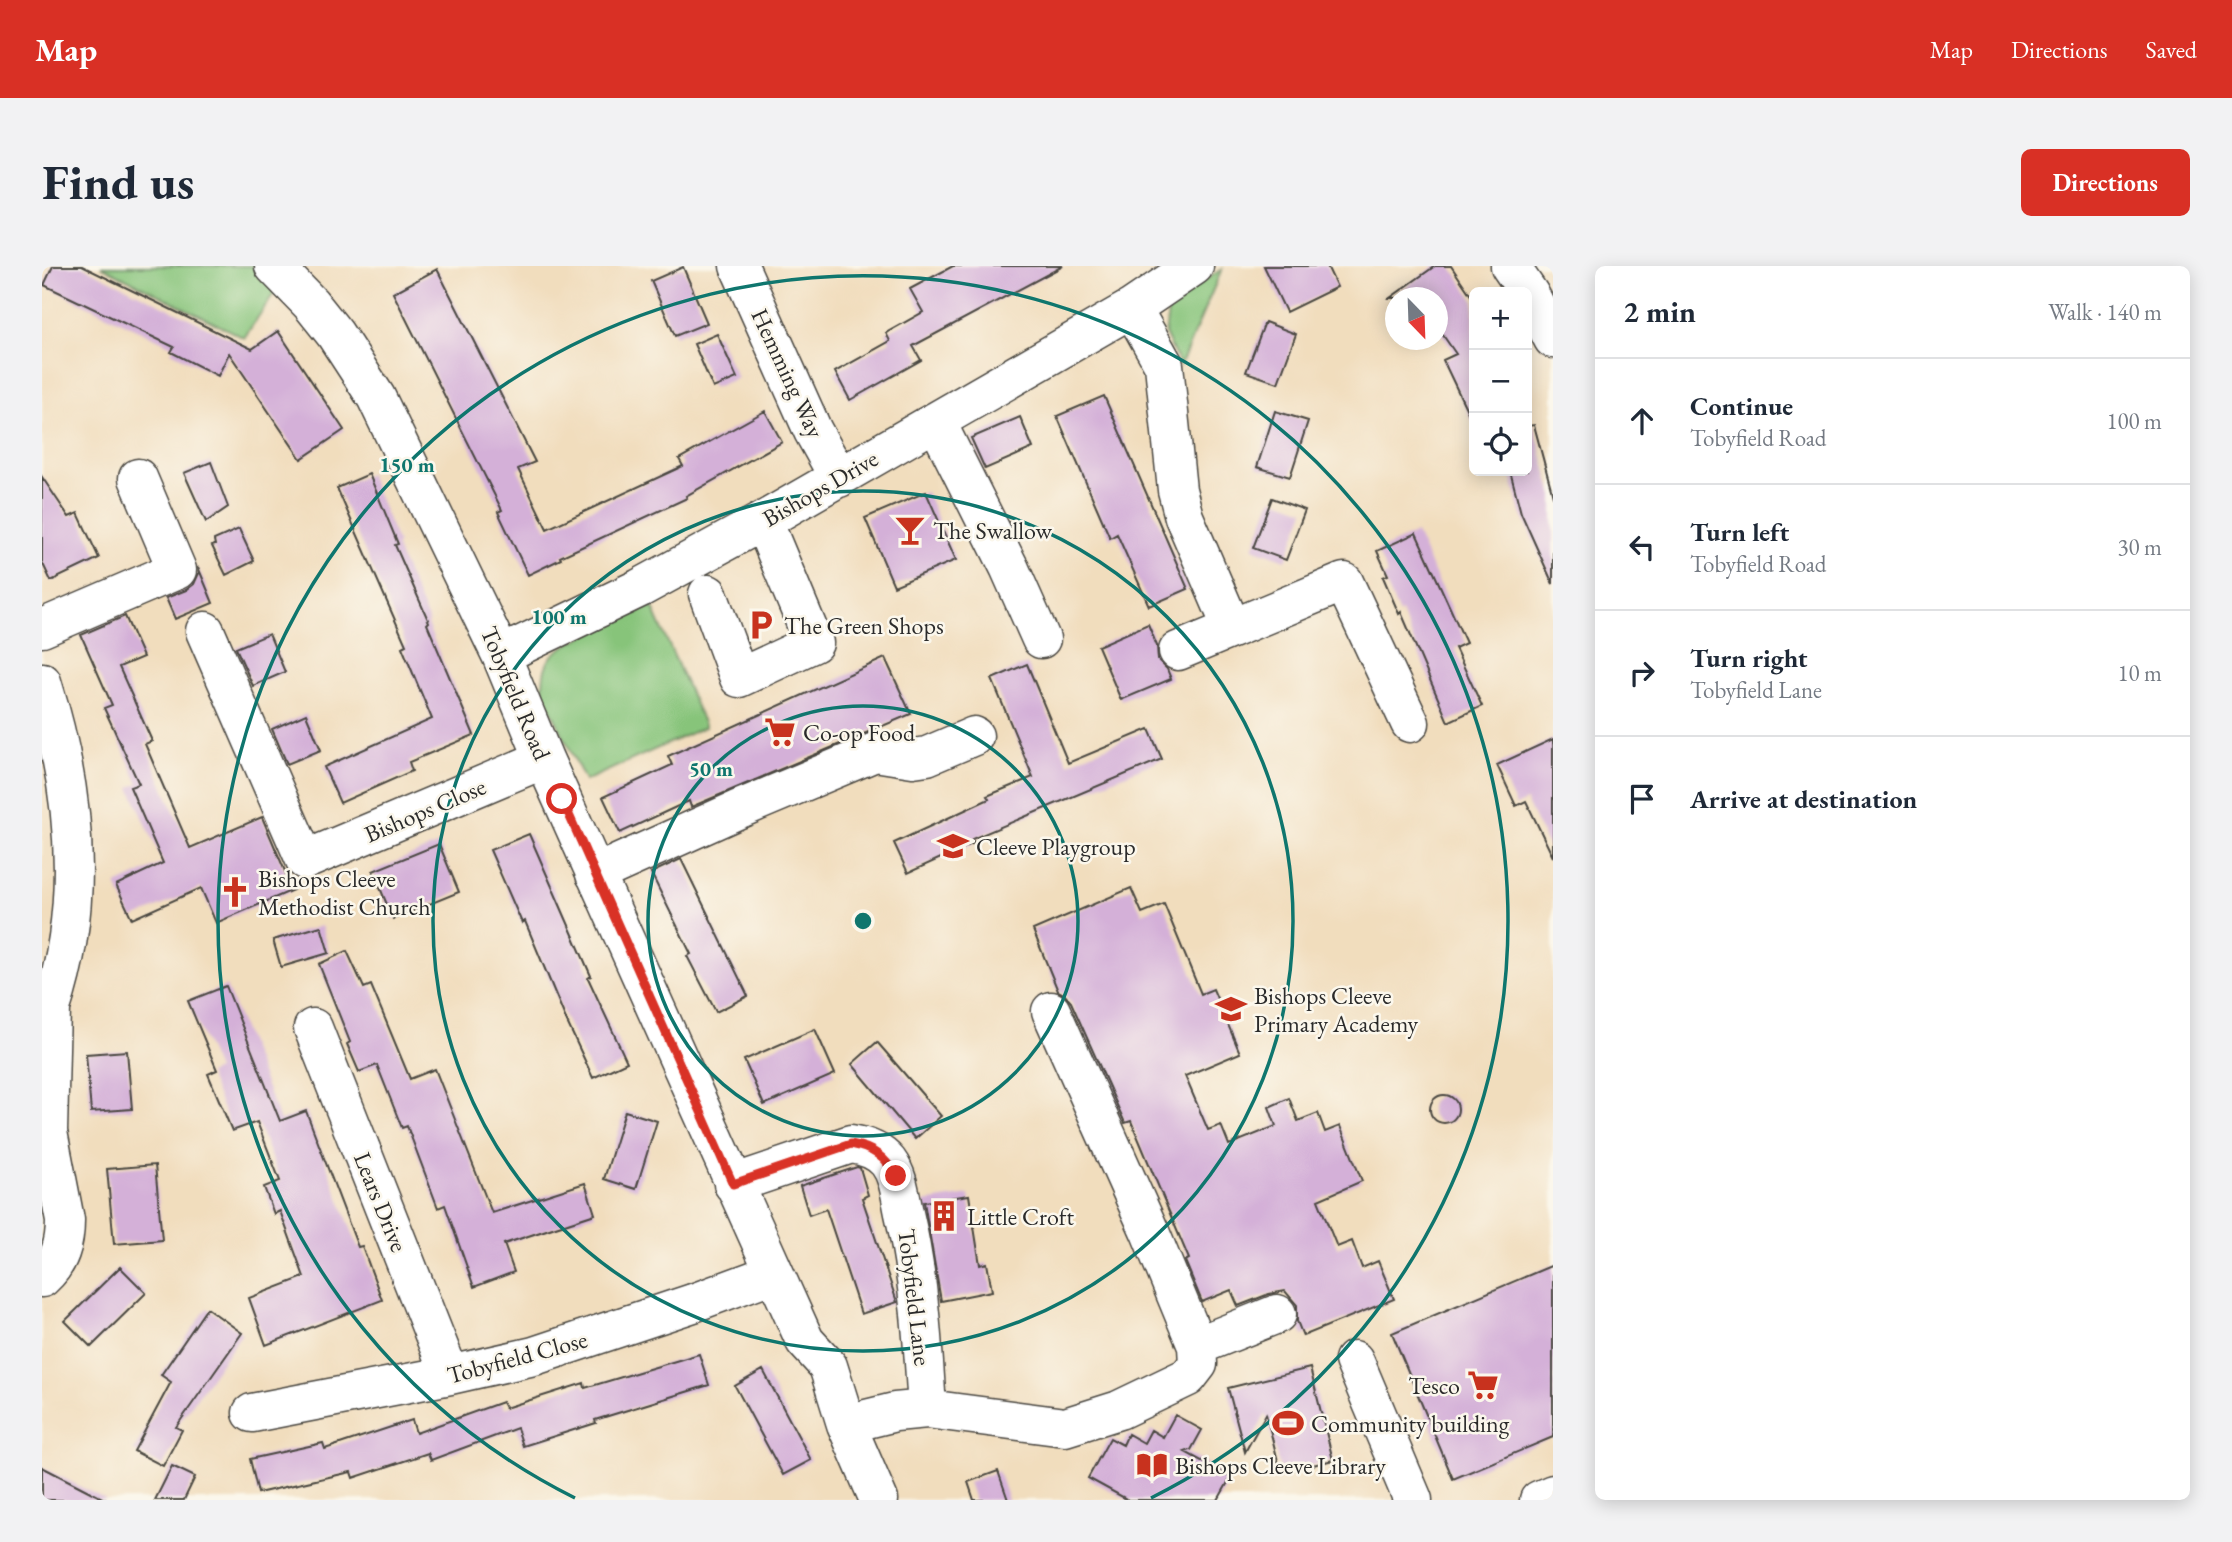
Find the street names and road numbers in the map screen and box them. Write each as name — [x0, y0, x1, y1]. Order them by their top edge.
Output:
street label: Hemming Way — [745, 303, 832, 443]
street label: Bishops Drive — [757, 443, 883, 533]
street label: Tobyfield Road — [474, 621, 558, 765]
street label: Bishops Close — [360, 771, 490, 849]
street label: Lears Drive — [347, 1148, 415, 1256]
street label: Tobyfield Lane — [891, 1227, 939, 1367]
street label: Tobyfield Close — [443, 1323, 591, 1391]

